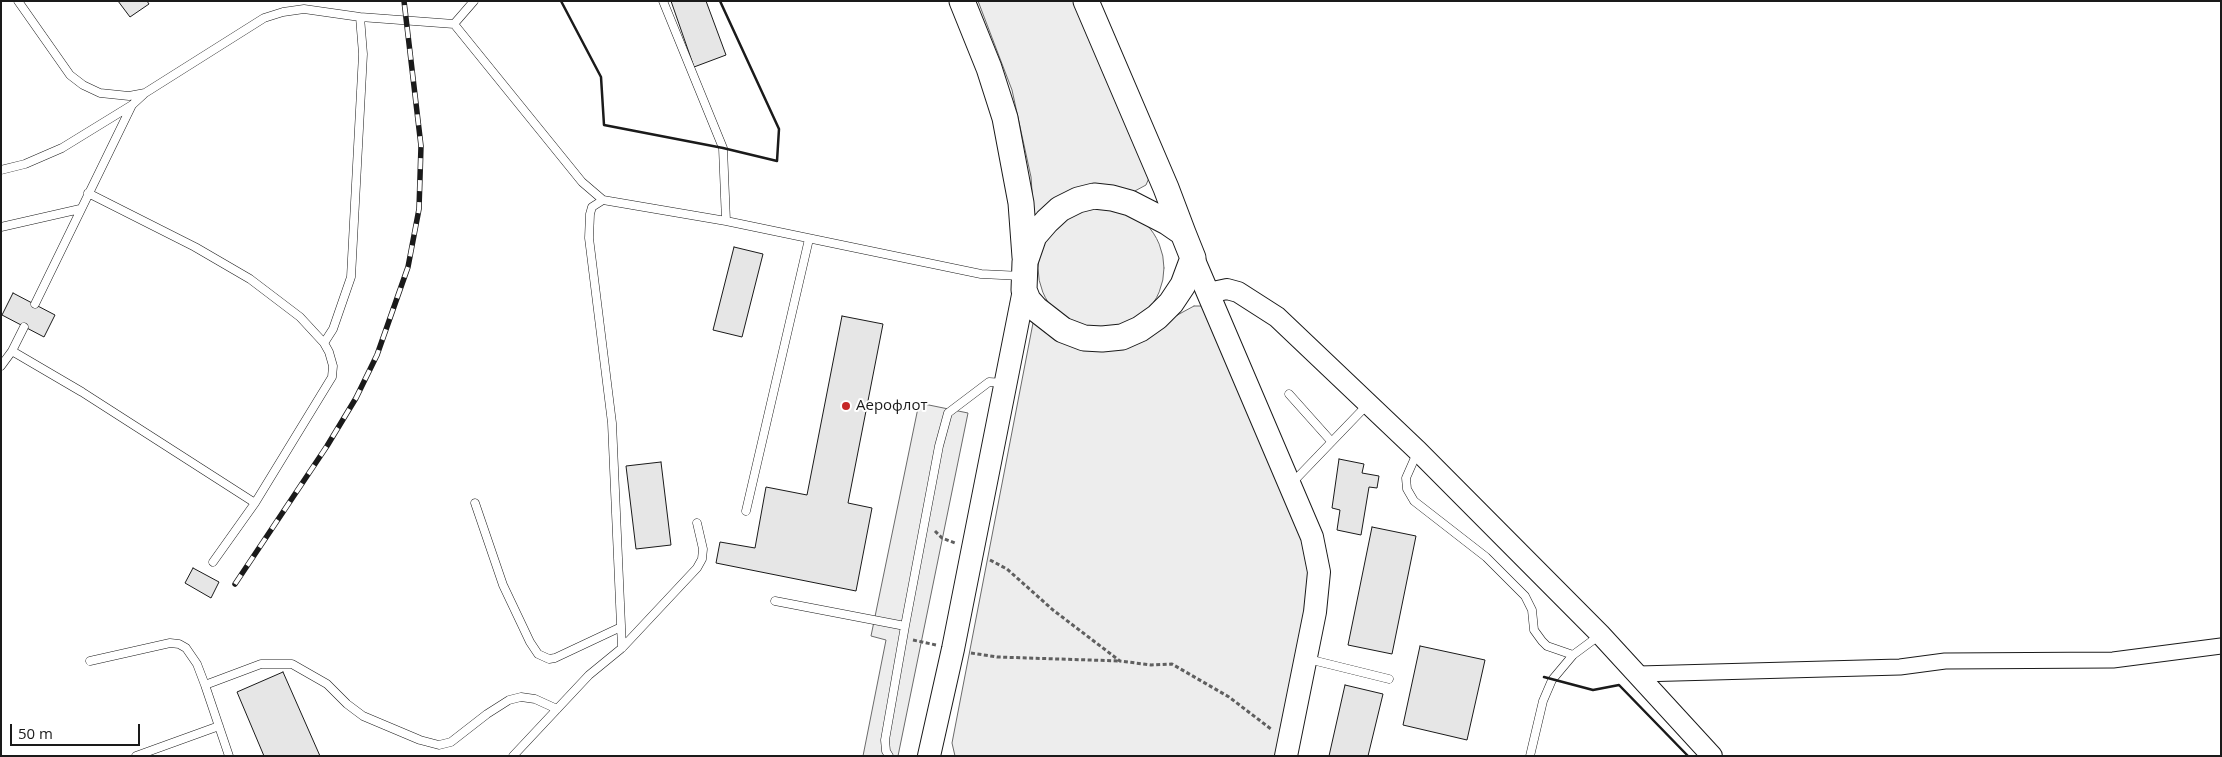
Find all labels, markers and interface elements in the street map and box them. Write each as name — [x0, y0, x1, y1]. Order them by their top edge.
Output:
place label: Аерофлот — [856, 397, 928, 415]
marker: Аерофлот — [840, 400, 852, 412]
scale bar — [12, 714, 142, 746]
text: 50 m — [18, 723, 53, 743]

